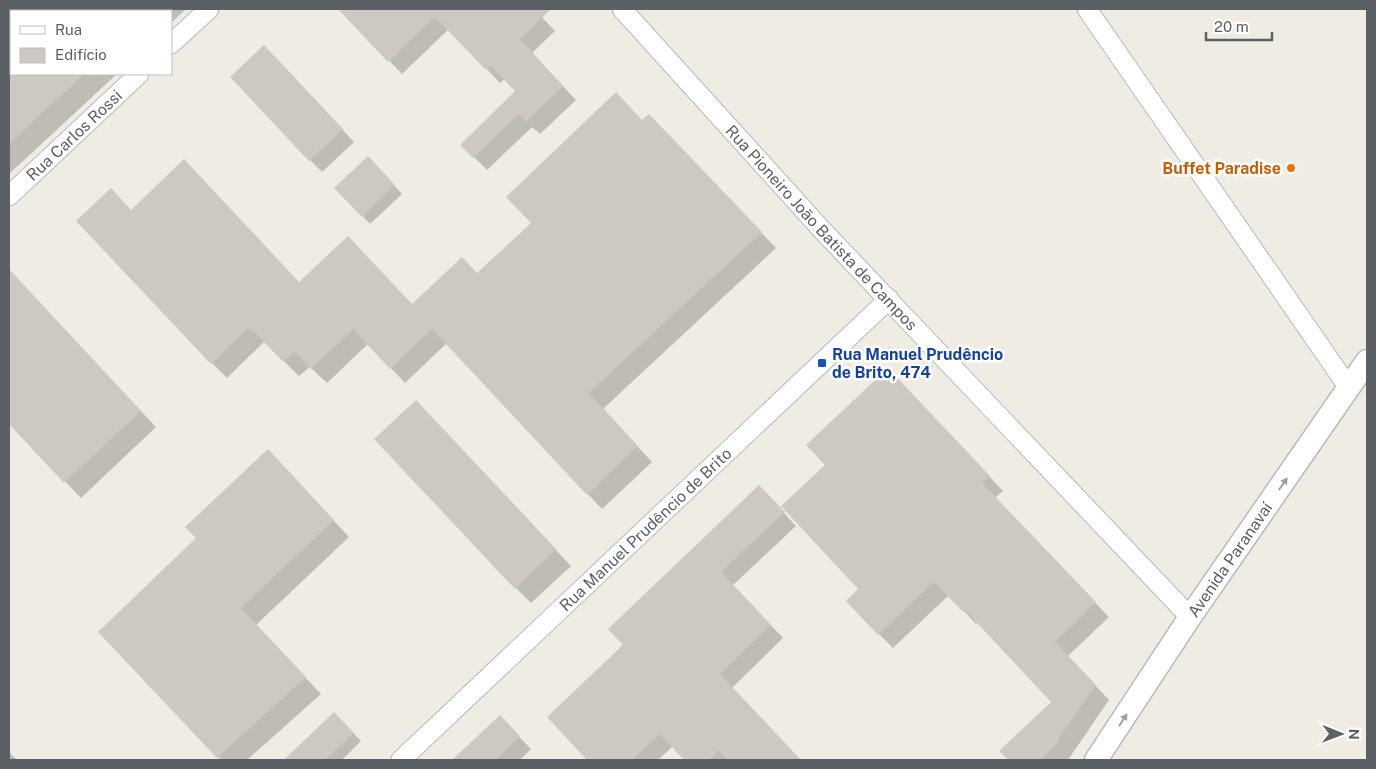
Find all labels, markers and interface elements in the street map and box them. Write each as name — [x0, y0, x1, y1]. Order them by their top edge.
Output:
legend — [10, 10, 172, 75]
scale bar — [1206, 10, 1272, 42]
text: 20 m — [1214, 18, 1249, 35]
text: Rua — [55, 21, 82, 38]
text: Edifício — [55, 46, 107, 63]
street label: Rua Carlos Rossi — [23, 86, 126, 185]
street label: Rua Pioneiro João Batista de Campos — [722, 121, 921, 334]
place label: Buffet Paradise — [1162, 159, 1281, 178]
marker: Buffet Paradise — [1285, 162, 1297, 174]
place label: Rua Manuel Prudêncio de Brito, 474 — [832, 345, 1003, 382]
marker: Rua Manuel Prudêncio de Brito, 474 — [816, 357, 828, 369]
street label: Rua Manuel Prudêncio de Brito — [556, 444, 735, 615]
one-way arrow — [1278, 477, 1288, 491]
street label: Avenida Paranavaí — [1184, 498, 1277, 621]
north arrow — [1316, 709, 1366, 759]
one-way arrow — [1118, 713, 1127, 726]
text: N — [1346, 729, 1362, 740]

